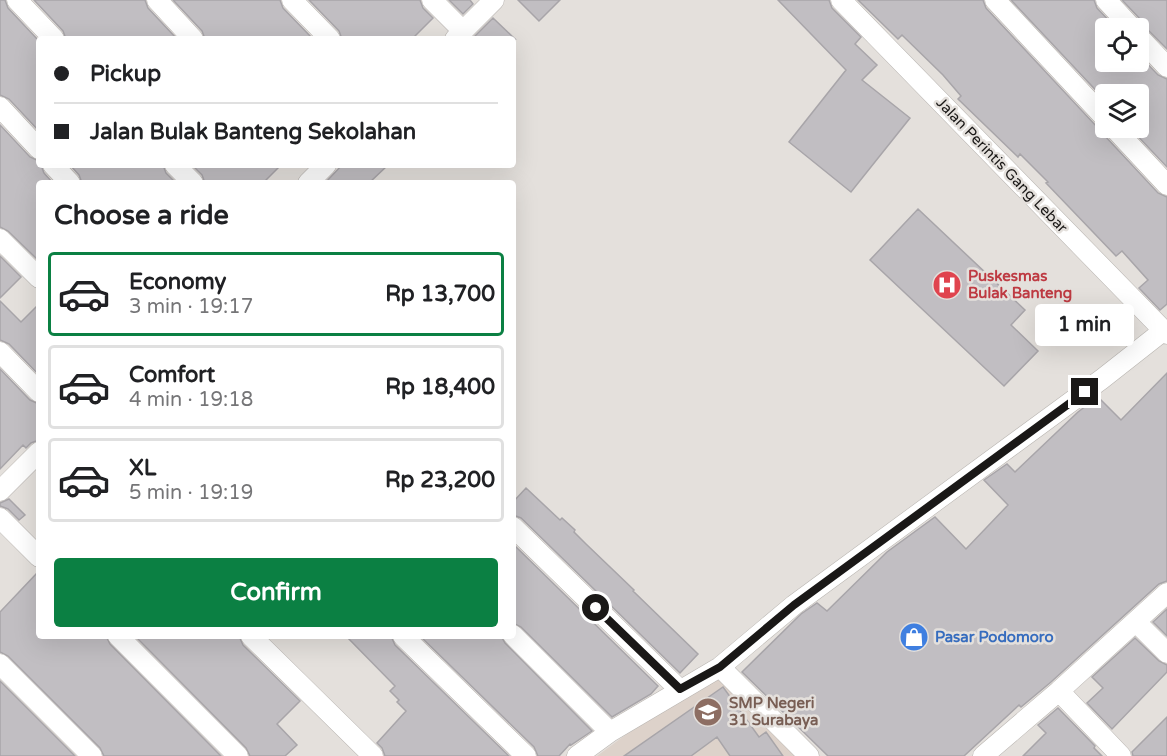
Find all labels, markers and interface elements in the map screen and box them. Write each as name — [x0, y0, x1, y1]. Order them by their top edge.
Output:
map controls — [1095, 18, 1149, 138]
button: locate — [1095, 18, 1149, 72]
text: Pickup — [90, 61, 161, 87]
button: layers — [1095, 84, 1149, 138]
street label: Jalan Perintis Gang Lebar — [933, 94, 1072, 237]
text: Jalan Bulak Banteng Sekolahan — [90, 119, 416, 145]
text: Choose a ride — [54, 199, 229, 232]
icon: car — [57, 267, 111, 321]
place label: Puskesmas Bulak Banteng — [968, 267, 1072, 303]
text: Economy — [129, 269, 226, 295]
hospital icon: Puskesmas Bulak Banteng — [931, 269, 963, 301]
text: Rp 13,700 — [385, 281, 495, 307]
text: 3 min · 19:17 — [129, 295, 253, 319]
callout: 1 min — [1036, 305, 1134, 347]
text: 1 min — [1058, 313, 1111, 337]
icon: car — [57, 360, 111, 414]
text: Comfort — [129, 362, 215, 388]
text: Rp 18,400 — [385, 374, 495, 400]
route end — [1071, 378, 1098, 405]
text: 4 min · 19:18 — [129, 388, 253, 412]
icon: car — [57, 453, 111, 507]
text: XL — [129, 455, 156, 481]
text: Rp 23,200 — [385, 467, 495, 493]
text: 5 min · 19:19 — [129, 481, 253, 505]
button: Confirm — [54, 558, 498, 627]
route start — [582, 594, 609, 621]
shop icon: Pasar Podomoro — [898, 621, 930, 653]
place label: Pasar Podomoro — [935, 628, 1054, 646]
place label: SMP Negeri 31 Surabaya — [729, 694, 818, 730]
school or university icon: SMP Negeri 31 Surabaya — [692, 696, 724, 728]

